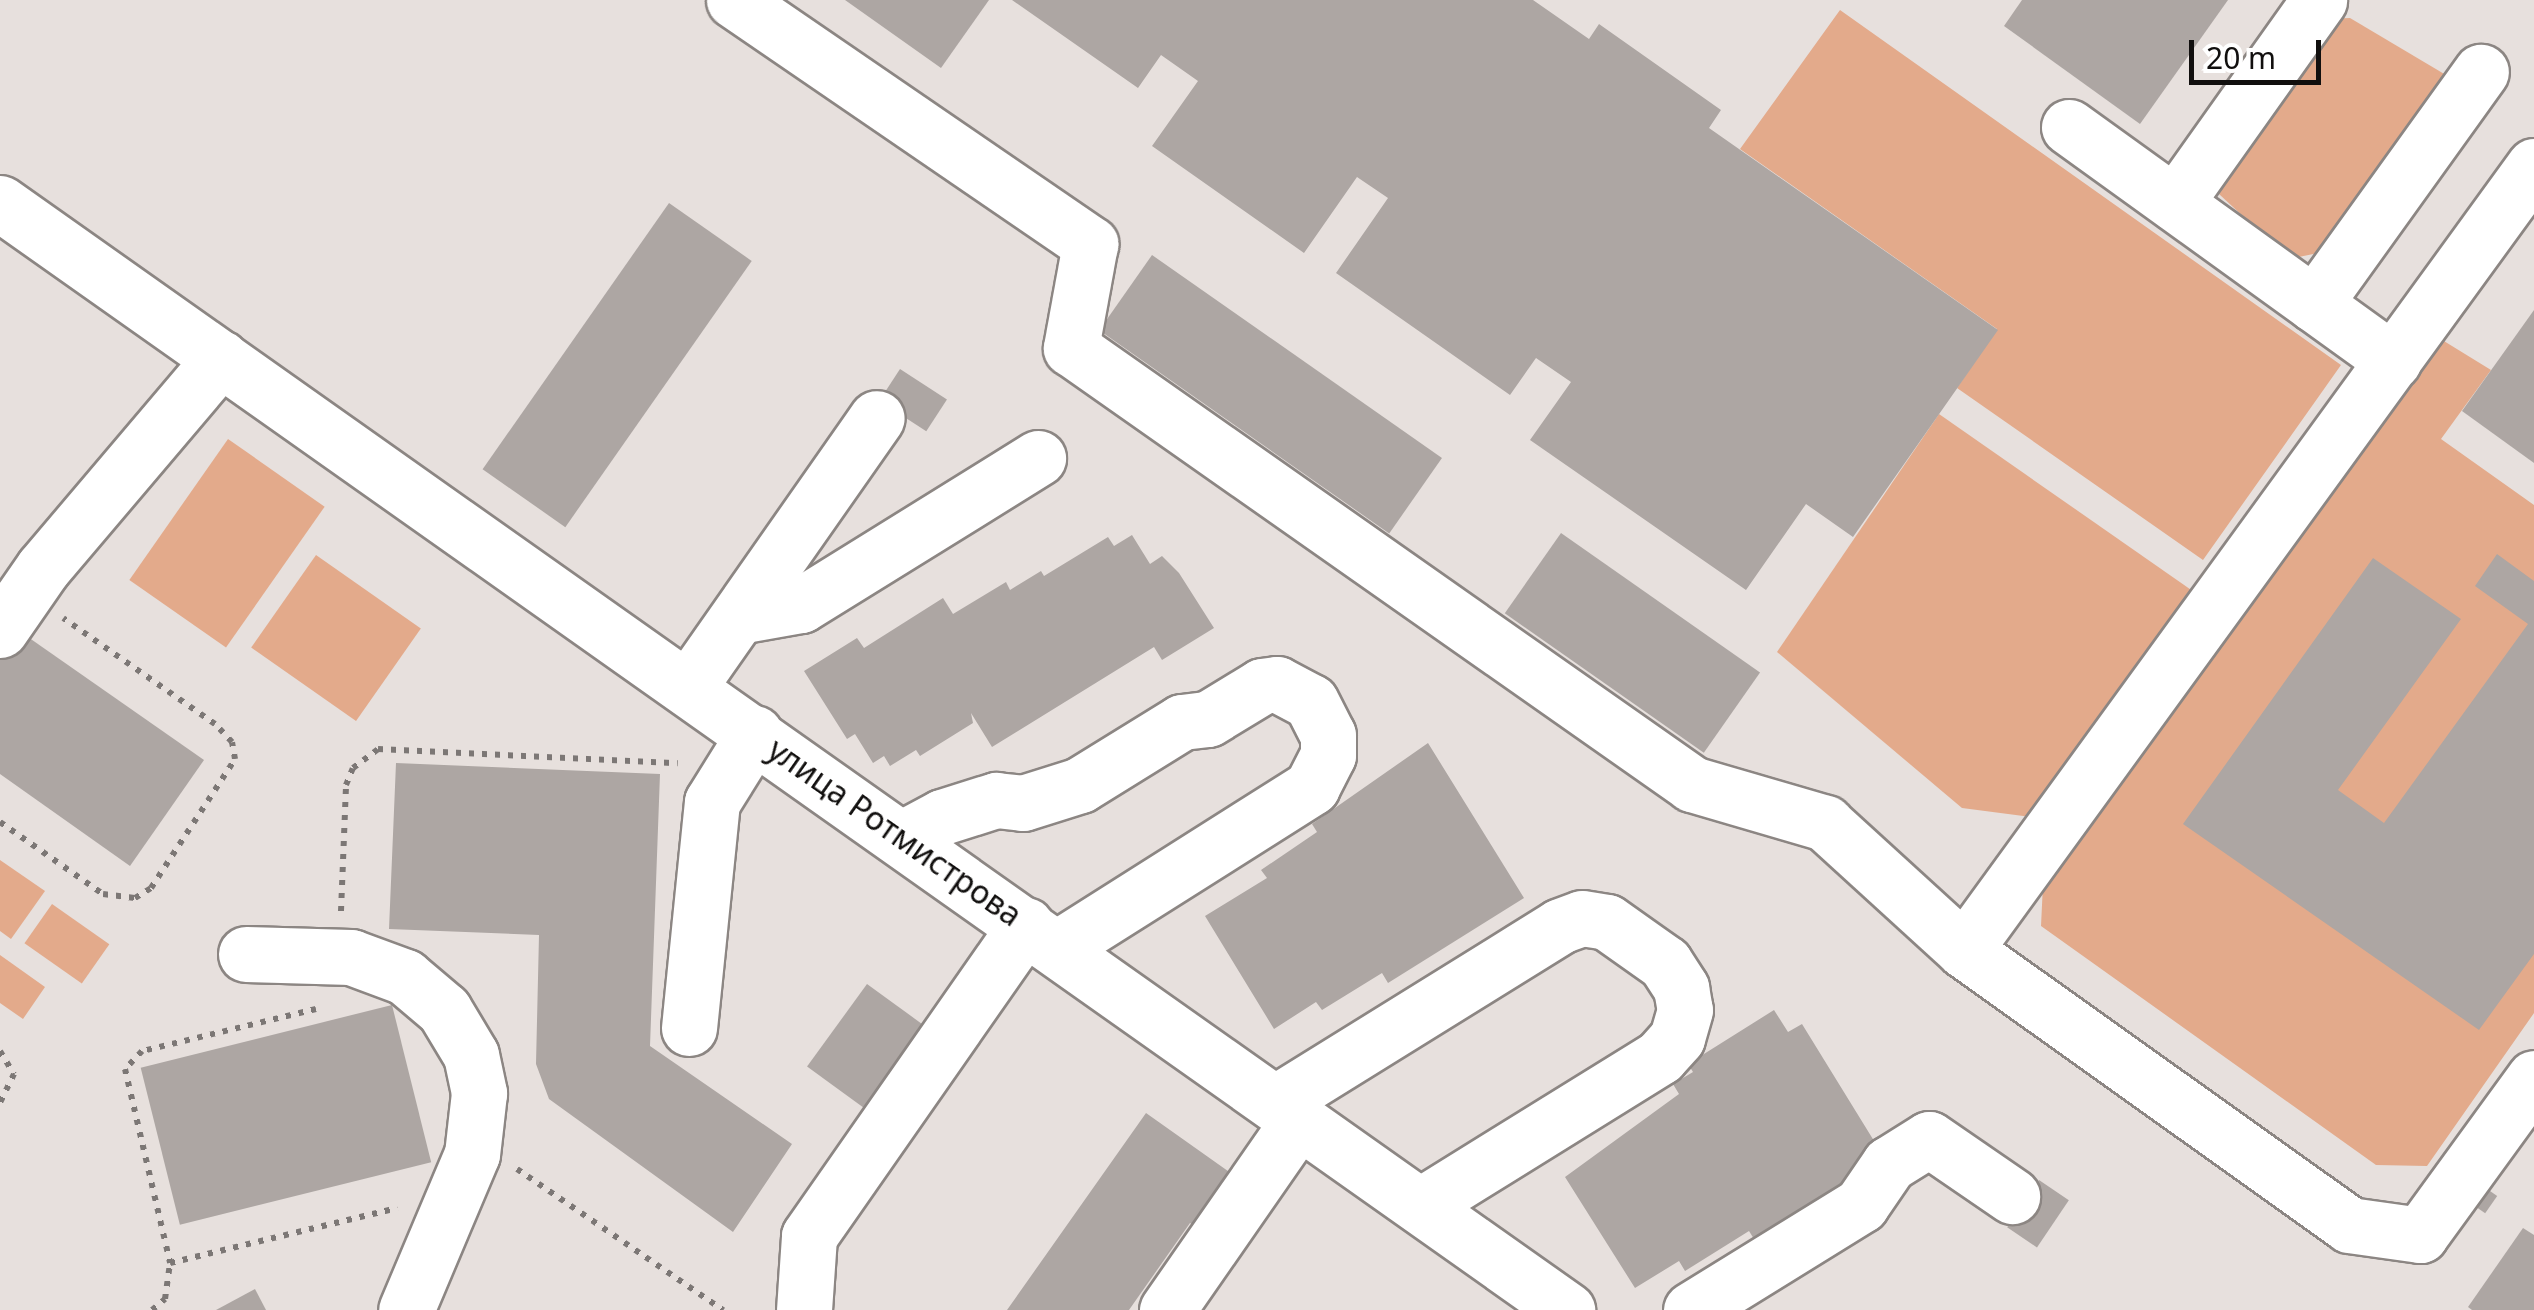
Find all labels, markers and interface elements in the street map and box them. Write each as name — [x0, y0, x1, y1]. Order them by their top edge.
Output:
scale bar — [2194, 20, 2326, 82]
text: 20 m — [2206, 37, 2276, 78]
street label: улица Ротмистрова — [761, 730, 1029, 934]

